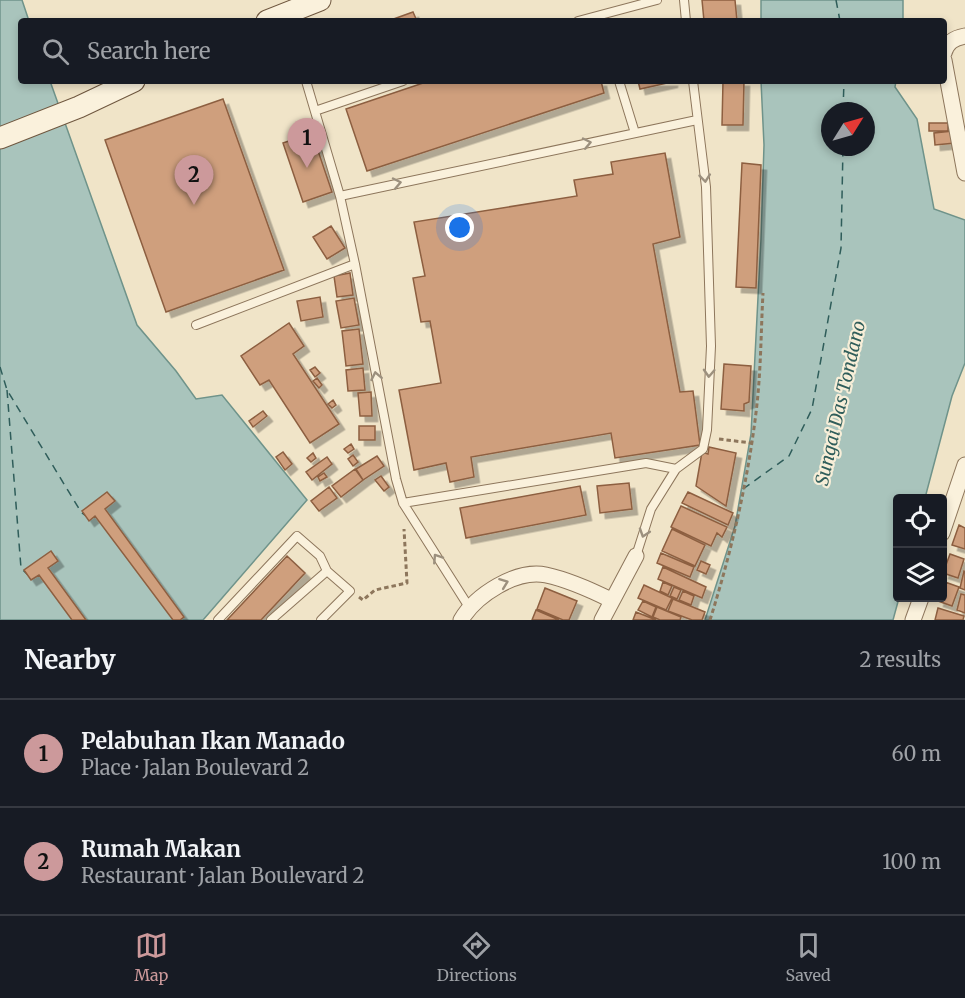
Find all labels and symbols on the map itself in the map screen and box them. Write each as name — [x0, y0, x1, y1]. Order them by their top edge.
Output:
north arrow — [821, 102, 875, 156]
pin: 1 — [288, 118, 326, 168]
one-way arrow — [582, 137, 592, 150]
pin: 2 — [174, 156, 214, 205]
one-way arrow — [698, 174, 711, 183]
one-way arrow — [392, 178, 402, 191]
your location — [445, 213, 474, 242]
water label: Sungai Das Tondano — [810, 318, 870, 488]
one-way arrow — [703, 369, 716, 378]
one-way arrow — [370, 371, 383, 381]
one-way arrow — [638, 527, 651, 538]
one-way arrow — [433, 554, 444, 565]
one-way arrow — [498, 578, 509, 590]

